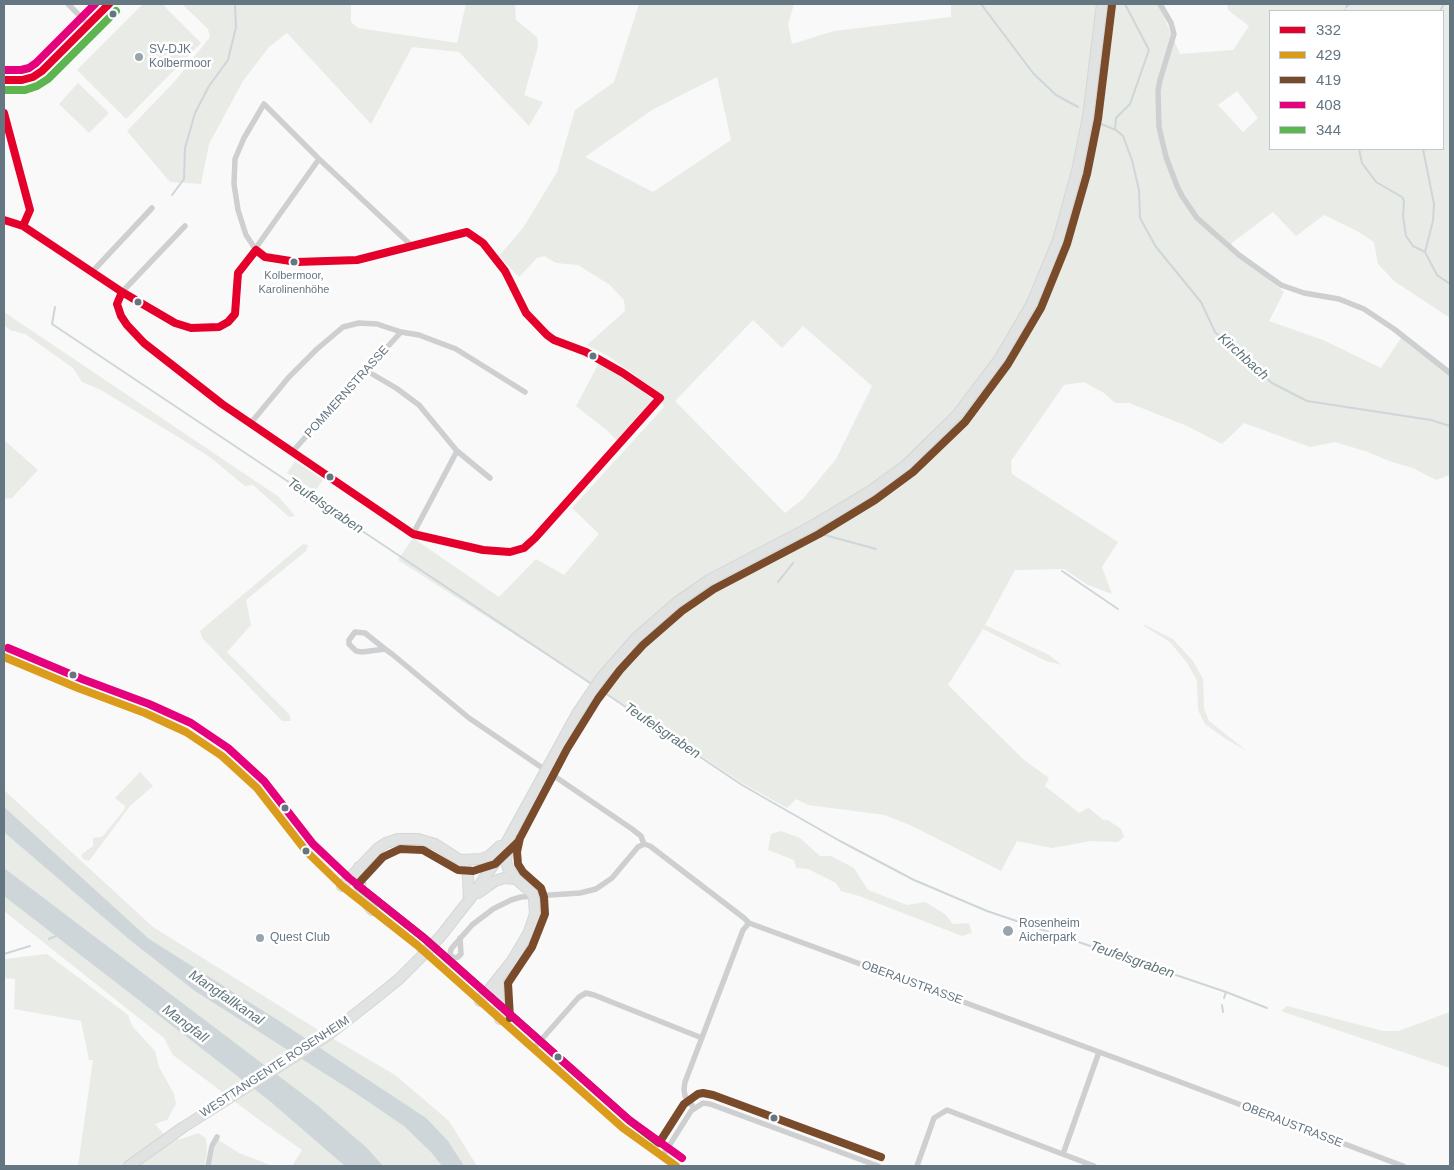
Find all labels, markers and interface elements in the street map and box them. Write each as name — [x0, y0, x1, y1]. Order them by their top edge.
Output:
unlabelled marker — [108, 9, 118, 19]
legend — [1269, 10, 1444, 150]
text: 332 — [1316, 21, 1341, 38]
place label: SV-DJK Kolbermoor — [149, 43, 211, 71]
text: 429 — [1316, 46, 1341, 63]
marker: SV-DJK Kolbermoor — [133, 51, 145, 63]
text: 419 — [1316, 71, 1341, 88]
text: 408 — [1316, 96, 1341, 113]
text: 344 — [1316, 121, 1341, 138]
marker: Kolbermoor, Karolinenhöhe — [289, 257, 299, 267]
place label: Kolbermoor, Karolinenhöhe — [259, 269, 329, 295]
unlabelled marker — [133, 297, 143, 307]
water label: Kirchbach — [1214, 330, 1272, 384]
street label: POMMERNSTRASSE — [302, 343, 392, 441]
unlabelled marker — [588, 351, 598, 361]
unlabelled marker — [325, 472, 335, 482]
water label: Teufelsgraben — [284, 474, 366, 538]
unlabelled marker — [68, 670, 78, 680]
water label: Teufelsgraben — [621, 699, 703, 763]
unlabelled marker — [280, 803, 290, 813]
unlabelled marker — [301, 846, 311, 856]
place label: Rosenheim Aicherpark — [1019, 917, 1080, 945]
marker: Rosenheim Aicherpark — [1001, 924, 1015, 938]
place label: Quest Club — [270, 931, 330, 945]
marker: Quest Club — [254, 932, 266, 944]
water label: Teufelsgraben — [1088, 938, 1176, 982]
street label: OBERAUSTRASSE — [859, 958, 965, 1008]
water label: Mangfallkanal — [185, 967, 267, 1029]
water label: Mangfall — [159, 1001, 211, 1047]
street label: WESTTANGENTE ROSENHEIM — [198, 1013, 352, 1121]
unlabelled marker — [553, 1052, 563, 1062]
street label: OBERAUSTRASSE — [1240, 1099, 1344, 1151]
unlabelled marker — [769, 1113, 779, 1123]

